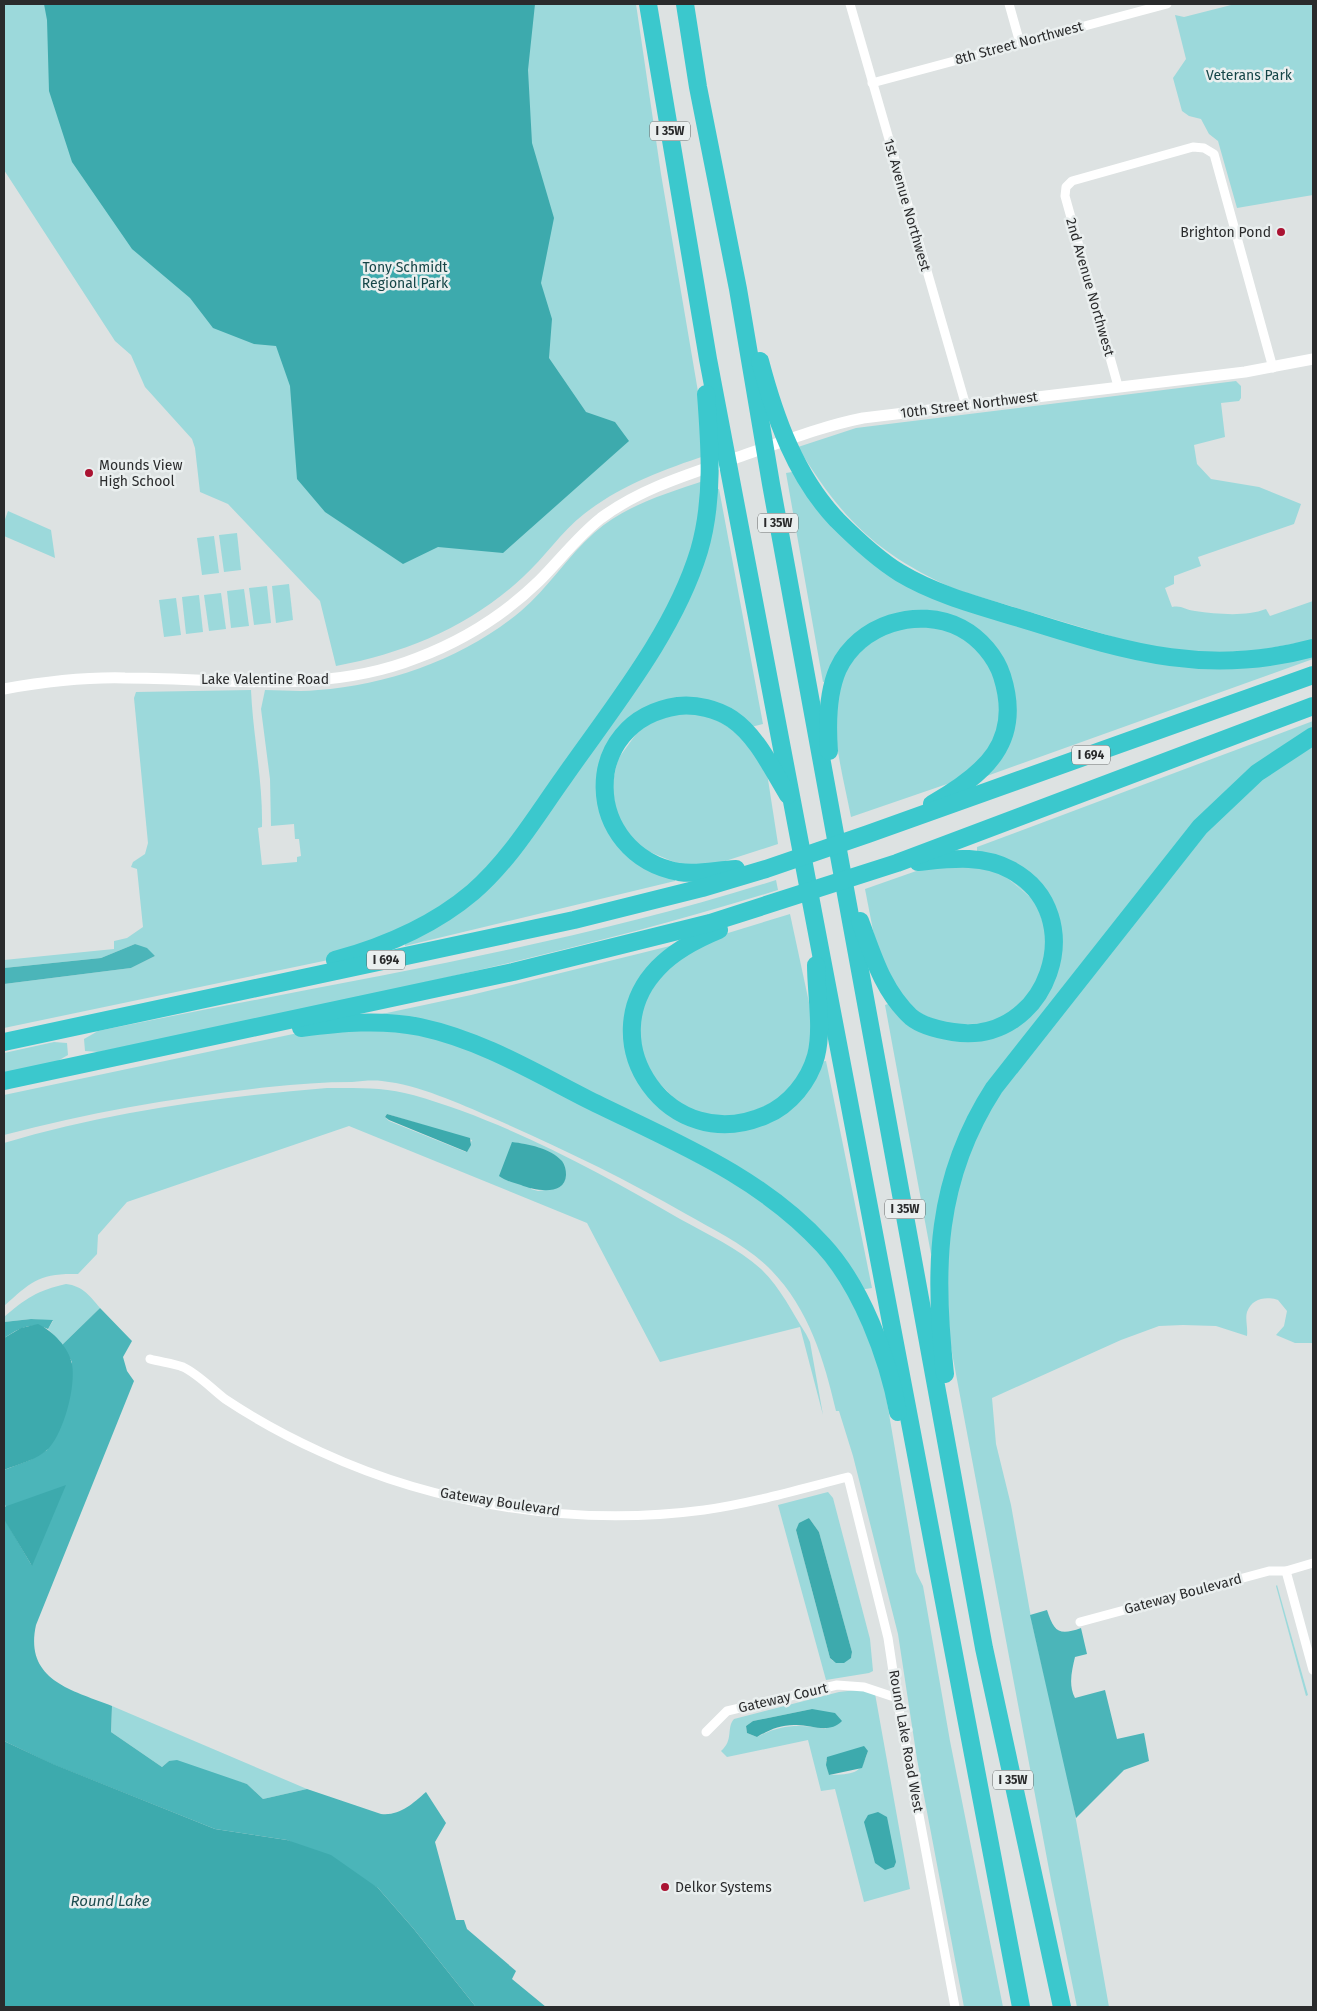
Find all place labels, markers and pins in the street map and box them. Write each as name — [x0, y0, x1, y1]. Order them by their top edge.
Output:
place label: Brighton Pond — [1180, 224, 1271, 241]
marker: Brighton Pond — [1275, 226, 1287, 238]
place label: Mounds View High School — [99, 457, 182, 490]
marker: Mounds View High School — [83, 467, 95, 479]
place label: Delkor Systems — [675, 1879, 772, 1896]
marker: Delkor Systems — [659, 1881, 671, 1893]

